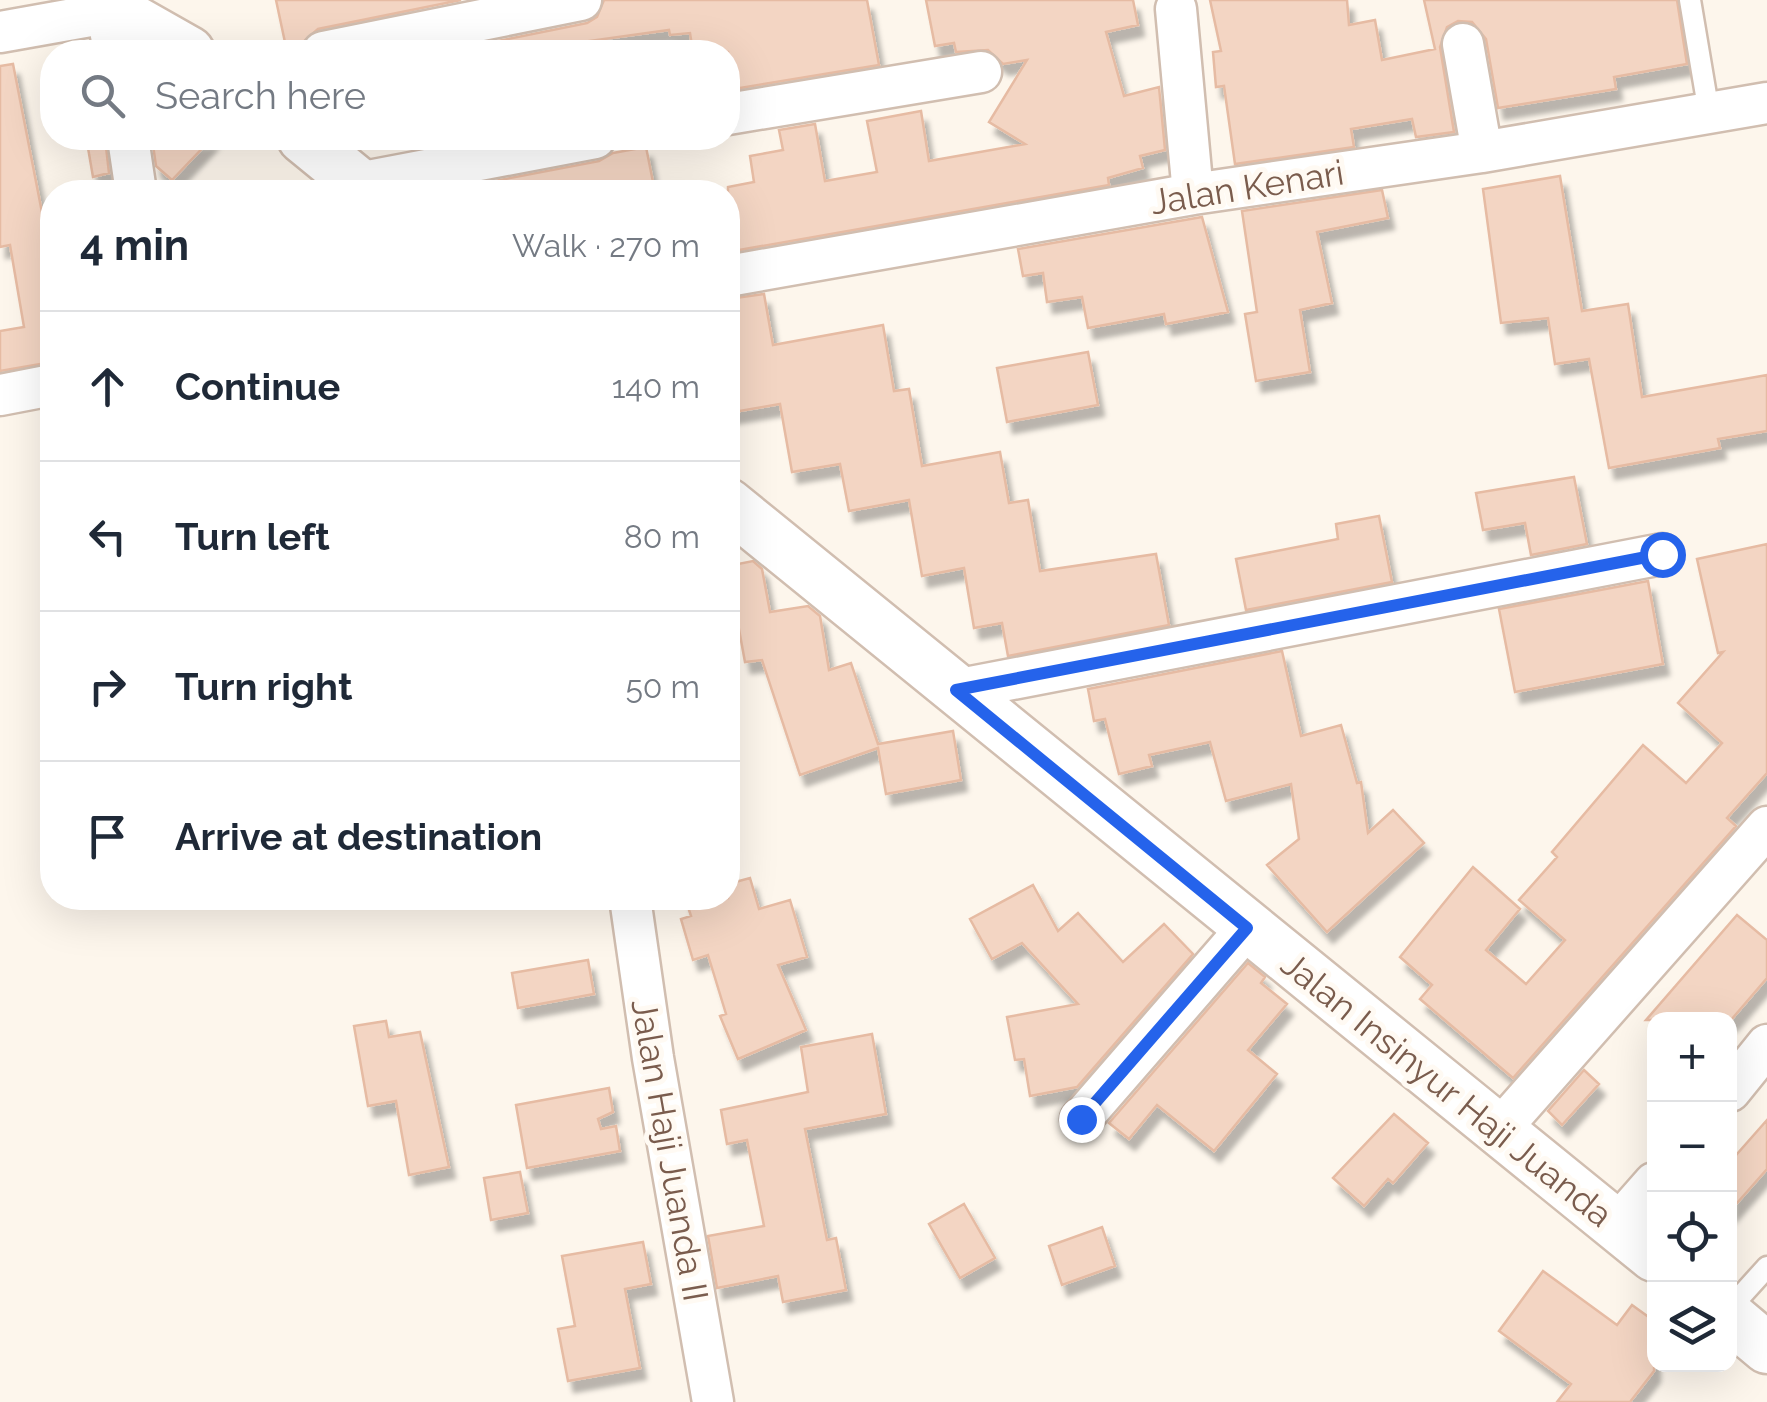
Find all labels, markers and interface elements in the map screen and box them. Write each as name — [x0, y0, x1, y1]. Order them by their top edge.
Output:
search box — [40, 40, 740, 150]
icon: search — [75, 68, 130, 123]
text: Search here — [155, 73, 366, 118]
street label: Jalan Kenari — [1148, 152, 1346, 222]
text: 4 min — [80, 221, 189, 270]
text: Walk · 270 m — [512, 227, 700, 264]
icon: ahead — [80, 359, 135, 414]
text: Continue — [175, 364, 340, 409]
text: 140 m — [612, 368, 700, 405]
icon: left — [80, 509, 135, 564]
text: Turn left — [175, 514, 330, 559]
text: 80 m — [624, 518, 700, 555]
route start — [1640, 532, 1686, 578]
icon: right — [80, 659, 135, 714]
text: Turn right — [175, 664, 352, 709]
text: 50 m — [625, 668, 700, 705]
icon: arrive — [80, 809, 135, 864]
text: Arrive at destination — [175, 814, 542, 859]
street label: Jalan Insinyur Haji Juanda — [1273, 943, 1621, 1235]
street label: Jalan Haji Juanda II — [623, 996, 717, 1304]
map controls — [1647, 1012, 1737, 1372]
button: + — [1647, 1012, 1737, 1102]
route end — [1059, 1097, 1105, 1143]
button: − — [1647, 1102, 1737, 1192]
button: locate — [1647, 1192, 1737, 1282]
button: layers — [1647, 1282, 1737, 1372]

